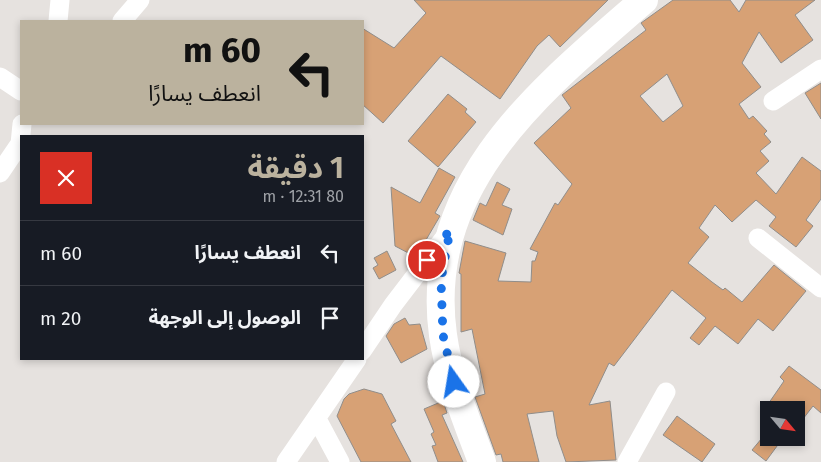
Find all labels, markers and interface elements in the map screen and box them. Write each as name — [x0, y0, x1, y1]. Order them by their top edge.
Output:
text: 60 m — [183, 29, 261, 71]
icon: left — [279, 40, 344, 105]
text: انعطف يسارًا — [148, 80, 261, 107]
text: 1 دقيقة — [247, 150, 344, 186]
button: close — [40, 152, 92, 204]
text: 80 m · 12:31 — [263, 187, 344, 206]
icon: left — [316, 239, 344, 267]
pin — [406, 239, 448, 281]
text: انعطف يسارًا — [194, 241, 301, 264]
text: 60 m — [40, 242, 82, 265]
icon: arrive — [413, 246, 441, 274]
icon: arrive — [316, 304, 344, 332]
text: الوصول إلى الوجهة — [149, 306, 301, 329]
text: 20 m — [40, 307, 81, 330]
position arrow — [427, 355, 479, 407]
north arrow — [760, 401, 805, 446]
map controls — [760, 401, 805, 446]

